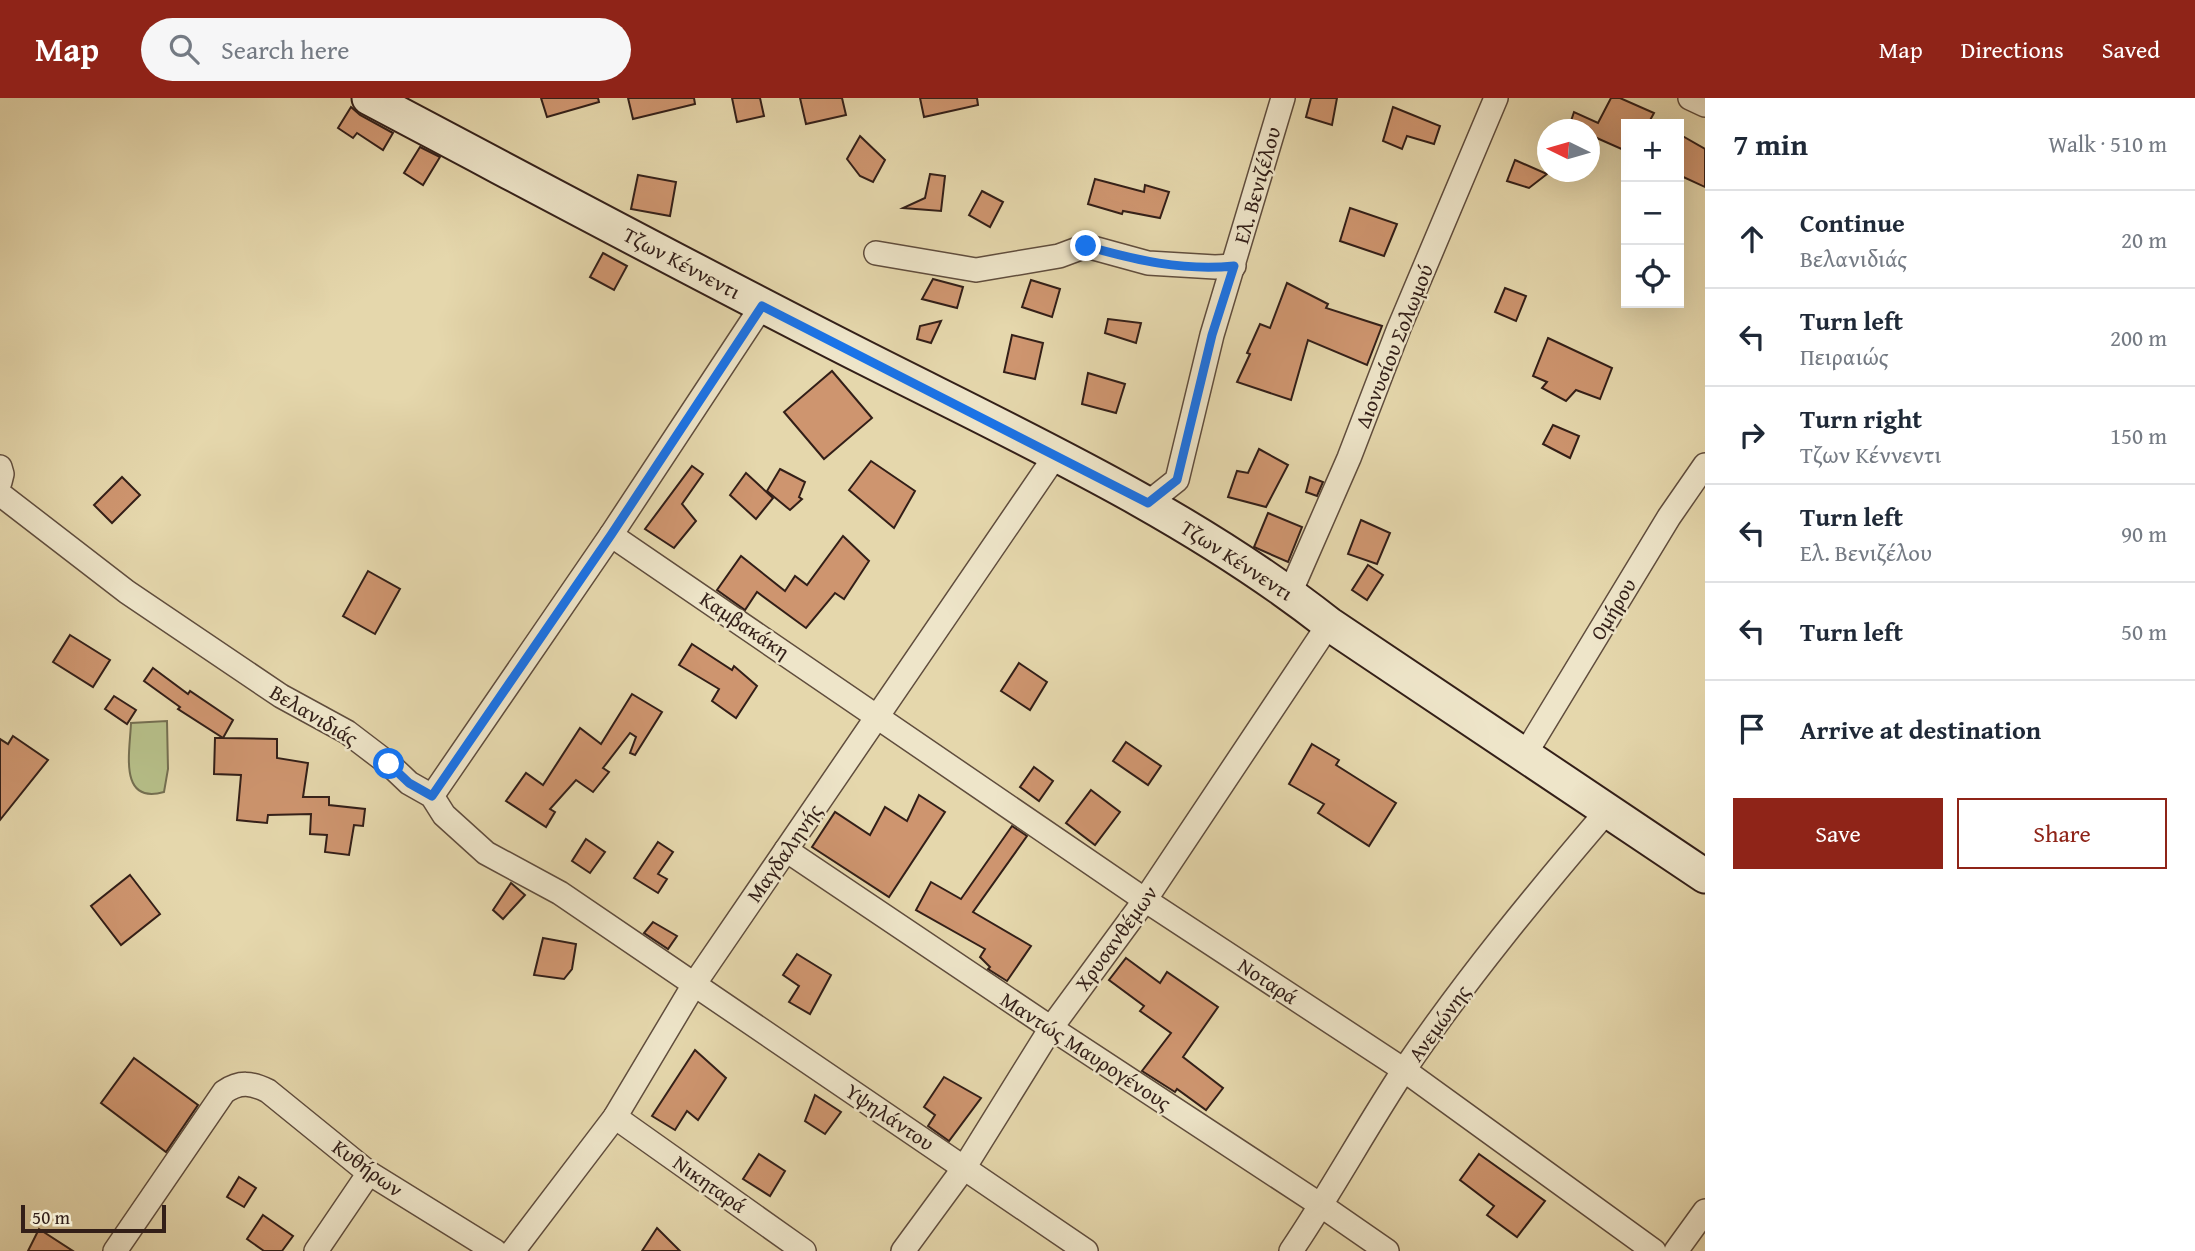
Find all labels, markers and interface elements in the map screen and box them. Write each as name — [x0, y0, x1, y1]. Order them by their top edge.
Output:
search box — [141, 18, 631, 81]
text: Map — [35, 25, 99, 73]
icon: search — [165, 30, 203, 68]
text: Search here — [221, 30, 349, 69]
text: Map — [1879, 32, 1923, 67]
text: Directions — [1961, 32, 2064, 67]
text: Saved — [2102, 32, 2160, 67]
north arrow — [1537, 119, 1600, 182]
map controls — [1621, 119, 1684, 308]
button: + — [1621, 119, 1684, 182]
text: 7 min — [1733, 122, 1808, 166]
street label: Ελ. Βενιζέλου — [1226, 123, 1289, 247]
text: Walk · 510 m — [2048, 127, 2167, 160]
button: − — [1621, 182, 1684, 245]
text: Continue — [1800, 203, 1905, 242]
street label: Τζων Κέννεντι — [618, 219, 747, 307]
icon: ahead — [1733, 220, 1771, 258]
text: 20 m — [2121, 223, 2167, 256]
route end — [1070, 230, 1101, 261]
text: Βελανιδιάς — [1800, 242, 1907, 275]
button: locate — [1621, 245, 1684, 308]
street label: Διονυσίου Σολωμού — [1347, 259, 1441, 433]
text: Turn left — [1800, 301, 1903, 340]
icon: left — [1733, 318, 1771, 356]
text: 200 m — [2110, 321, 2167, 354]
text: Πειραιώς — [1800, 340, 1889, 373]
text: Turn right — [1800, 399, 1922, 438]
icon: right — [1733, 416, 1771, 454]
text: 150 m — [2110, 419, 2167, 452]
text: Τζων Κέννεντι — [1800, 438, 1941, 471]
text: Turn left — [1800, 497, 1903, 536]
street label: Τζων Κέννεντι — [1174, 512, 1300, 608]
icon: left — [1733, 514, 1771, 552]
text: 90 m — [2121, 517, 2167, 550]
text: Ελ. Βενιζέλου — [1800, 536, 1932, 569]
street label: Ομήρου — [1582, 572, 1644, 646]
street label: Καμβακάκη — [694, 583, 796, 667]
icon: left — [1733, 612, 1771, 650]
text: Turn left — [1800, 612, 1903, 651]
text: 50 m — [2121, 615, 2167, 648]
street label: Βελανιδιάς — [264, 677, 364, 754]
icon: arrive — [1733, 710, 1771, 748]
text: Arrive at destination — [1800, 710, 2041, 749]
route start — [373, 748, 404, 779]
street label: Μαγδαληνής — [739, 797, 830, 909]
button: Save — [1733, 798, 1943, 869]
button: Share — [1957, 798, 2167, 869]
street label: Χρυσανθέμων — [1067, 879, 1165, 997]
street label: Νοταρά — [1232, 950, 1304, 1012]
street label: Ανεμώνης — [1400, 978, 1478, 1068]
street label: Μαντώς Μαυρογένους — [994, 984, 1178, 1118]
street label: Υψηλάντου — [838, 1075, 941, 1158]
street label: Κυθήρων — [326, 1132, 410, 1204]
street label: Νικηταρά — [667, 1147, 753, 1221]
scale bar — [21, 1202, 166, 1234]
text: 50 m — [32, 1203, 70, 1231]

